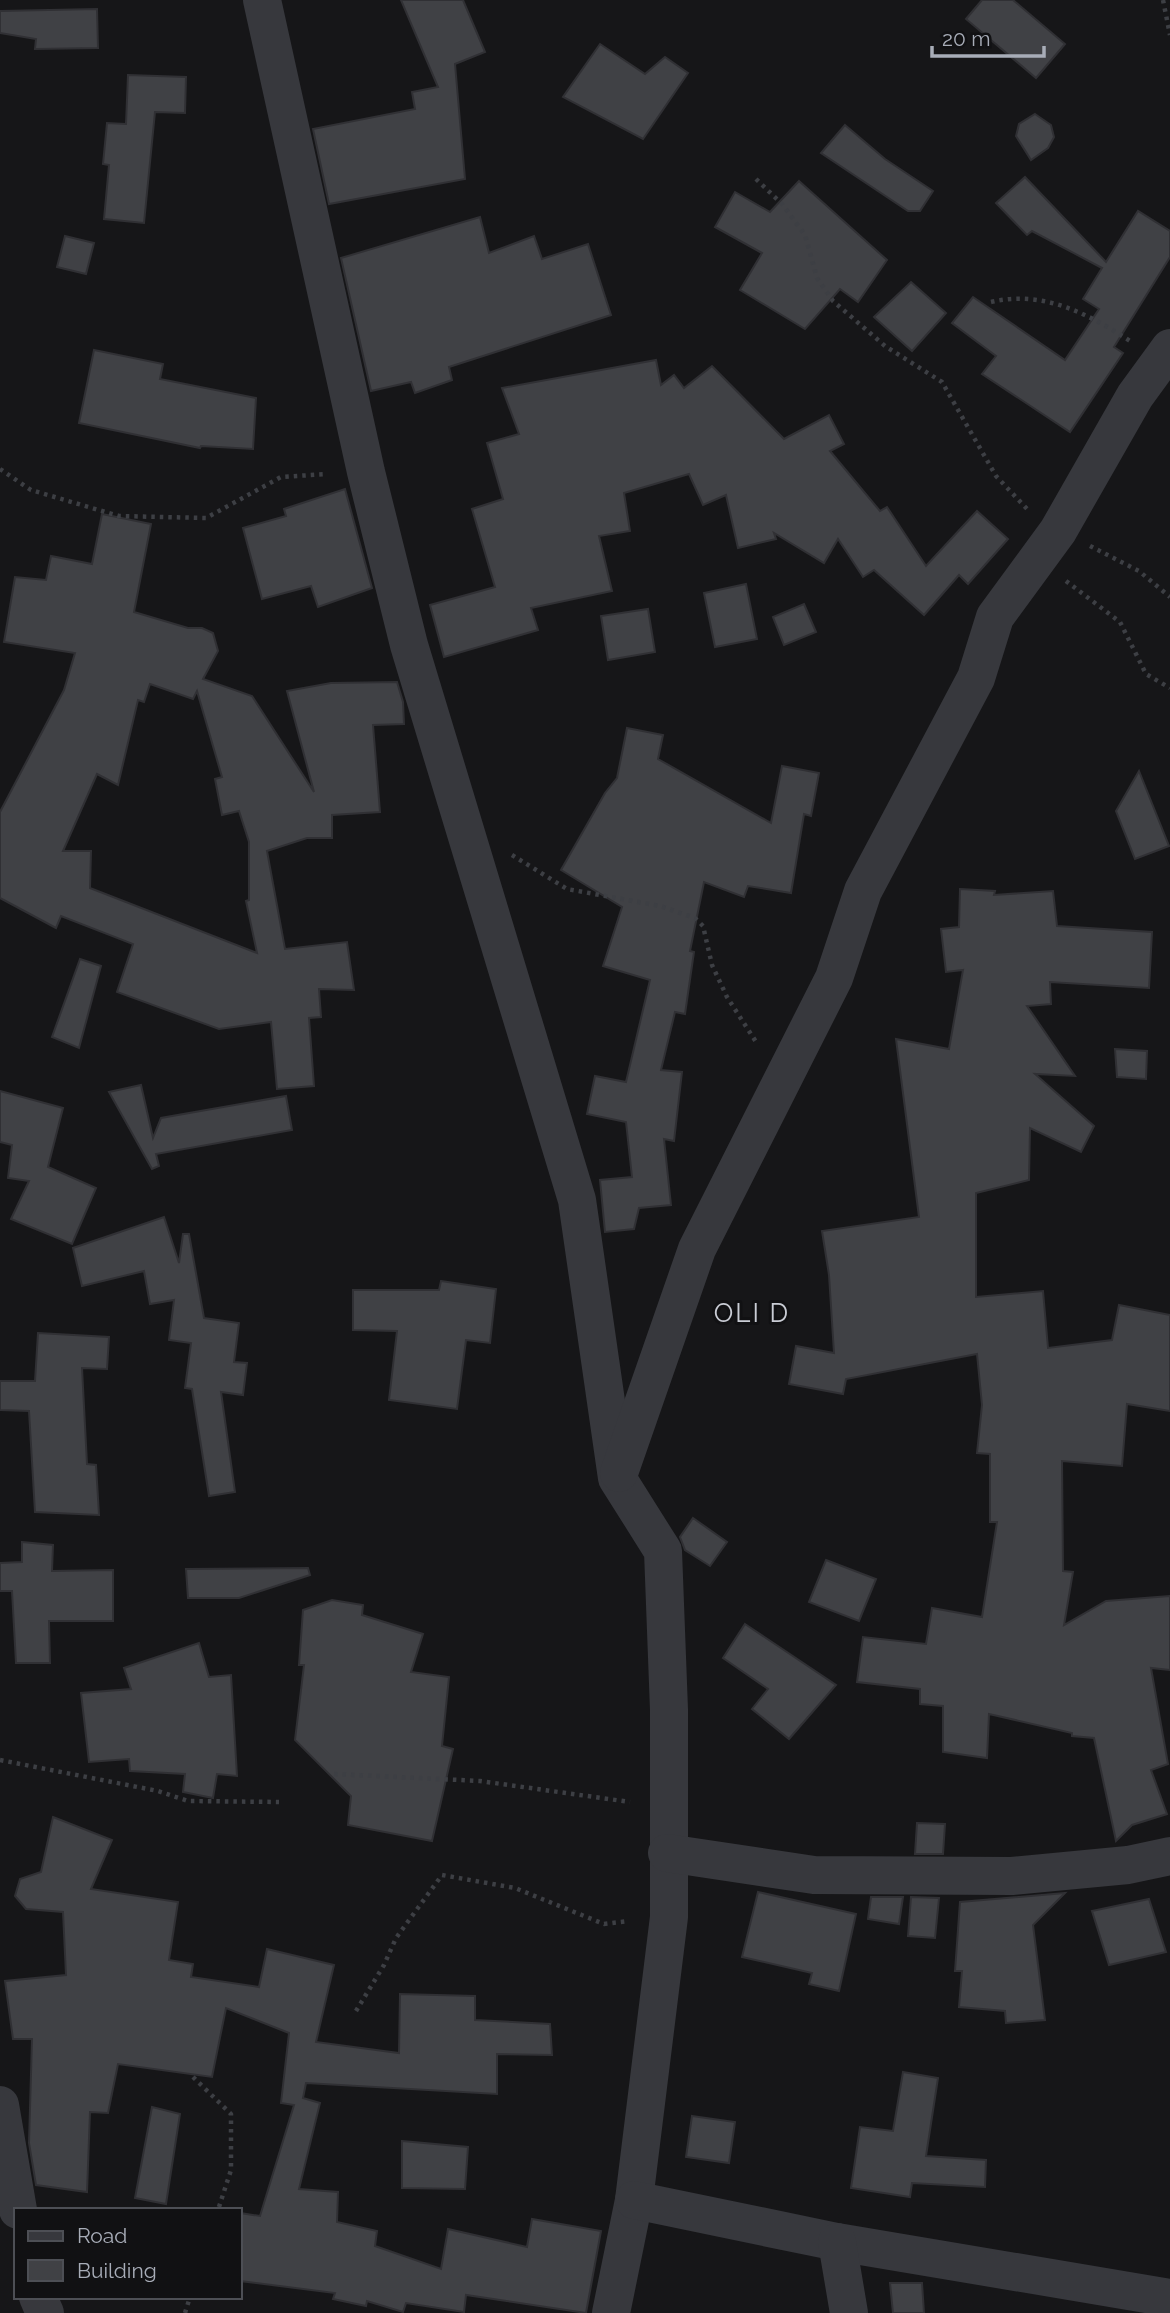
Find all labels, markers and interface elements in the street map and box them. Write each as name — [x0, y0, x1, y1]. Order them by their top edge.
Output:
scale bar — [932, 14, 1044, 58]
text: 20 m — [942, 26, 990, 51]
district label: OLI D — [714, 1298, 790, 1328]
legend — [14, 2208, 242, 2299]
text: Road — [77, 2223, 127, 2248]
text: Building — [77, 2258, 157, 2283]

